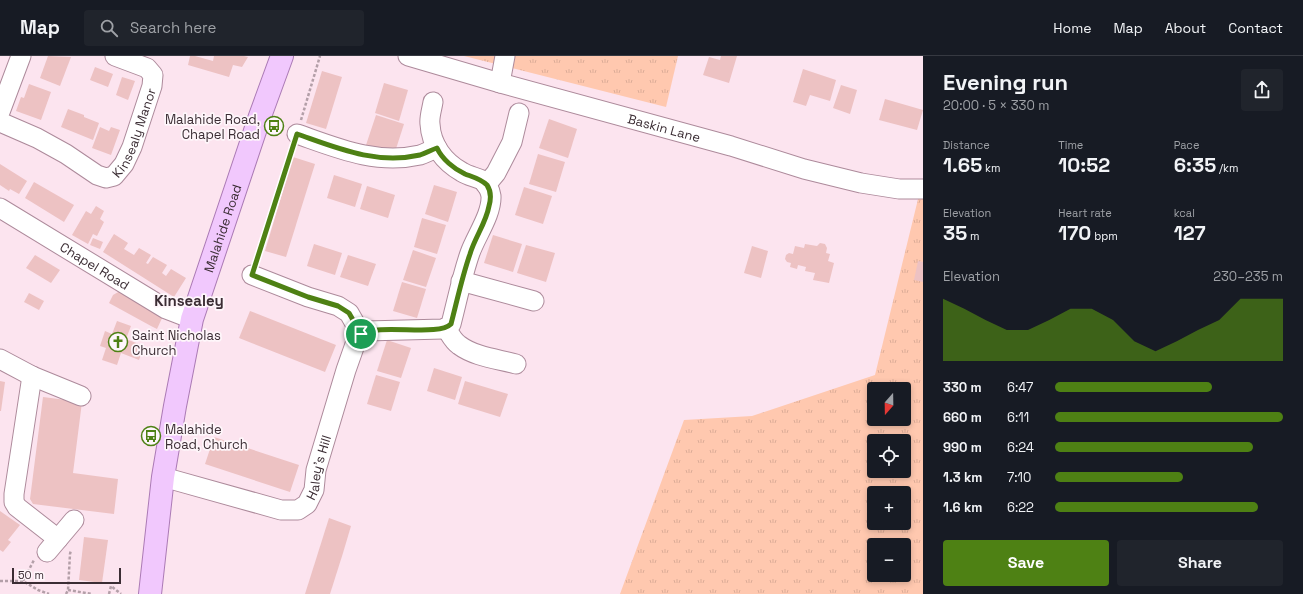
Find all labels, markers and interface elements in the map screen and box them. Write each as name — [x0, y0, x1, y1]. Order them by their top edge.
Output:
search box — [84, 10, 364, 46]
text: Map — [20, 15, 60, 40]
icon: search — [98, 17, 120, 39]
text: Search here — [130, 18, 216, 37]
text: Home — [1053, 19, 1091, 37]
text: Map — [1113, 19, 1143, 37]
text: About — [1165, 19, 1206, 37]
text: Contact — [1228, 19, 1283, 37]
text: Evening run — [943, 68, 1068, 96]
button: share — [1241, 69, 1283, 111]
street label: Kinsealy Manor — [108, 86, 159, 181]
text: 20:00 · 5 × 330 m — [943, 97, 1049, 114]
street label: Baskin Lane — [626, 110, 702, 146]
place label: Malahide Road, Chapel Road — [165, 111, 260, 143]
bus stop icon: Malahide Road, Chapel Road — [263, 115, 285, 137]
text: Distance — [943, 138, 990, 152]
text: Time — [1058, 138, 1083, 152]
text: Pace — [1174, 138, 1199, 152]
text: 1.65 — [943, 152, 982, 178]
text: 10:52 — [1058, 152, 1110, 178]
text: 6:35 — [1174, 152, 1216, 178]
text: km — [982, 161, 1000, 175]
text: /km — [1216, 161, 1238, 175]
street label: Malahide Road — [200, 182, 245, 275]
text: Elevation — [943, 206, 991, 220]
text: Heart rate — [1058, 206, 1112, 220]
text: kcal — [1174, 206, 1195, 220]
text: 35 — [943, 220, 967, 246]
text: 170 — [1058, 220, 1091, 246]
text: 127 — [1174, 220, 1205, 246]
text: m — [967, 229, 979, 243]
text: bpm — [1091, 229, 1118, 243]
street label: Chapel Road — [57, 238, 133, 293]
text: Elevation — [943, 268, 1000, 285]
text: 230–235 m — [1213, 268, 1283, 285]
district label: Kinsealey — [154, 291, 224, 310]
pin — [344, 317, 378, 351]
icon: arrive — [350, 323, 372, 345]
place label: Saint Nicholas Church — [132, 327, 221, 359]
church icon: Saint Nicholas Church — [107, 331, 129, 353]
text: 330 m — [943, 379, 982, 396]
text: 6:47 — [1007, 379, 1033, 396]
north arrow — [867, 382, 911, 426]
map controls — [867, 382, 911, 582]
text: 660 m — [943, 409, 982, 426]
text: 6:11 — [1007, 409, 1029, 426]
place label: Malahide Road, Church — [165, 421, 248, 453]
bus stop icon: Malahide Road, Church — [140, 425, 162, 447]
street label: Haley's Hill — [302, 433, 335, 503]
button: locate — [867, 434, 911, 478]
text: 990 m — [943, 439, 982, 456]
text: 6:24 — [1007, 439, 1034, 456]
text: 1.3 km — [943, 469, 982, 486]
text: 7:10 — [1007, 469, 1031, 486]
button: + — [867, 486, 911, 530]
text: 1.6 km — [943, 499, 982, 516]
text: 6:22 — [1007, 499, 1034, 516]
button: − — [867, 538, 911, 582]
button: Save — [943, 540, 1109, 586]
button: Share — [1117, 540, 1283, 586]
scale bar — [12, 566, 121, 585]
text: 50 m — [18, 568, 44, 582]

